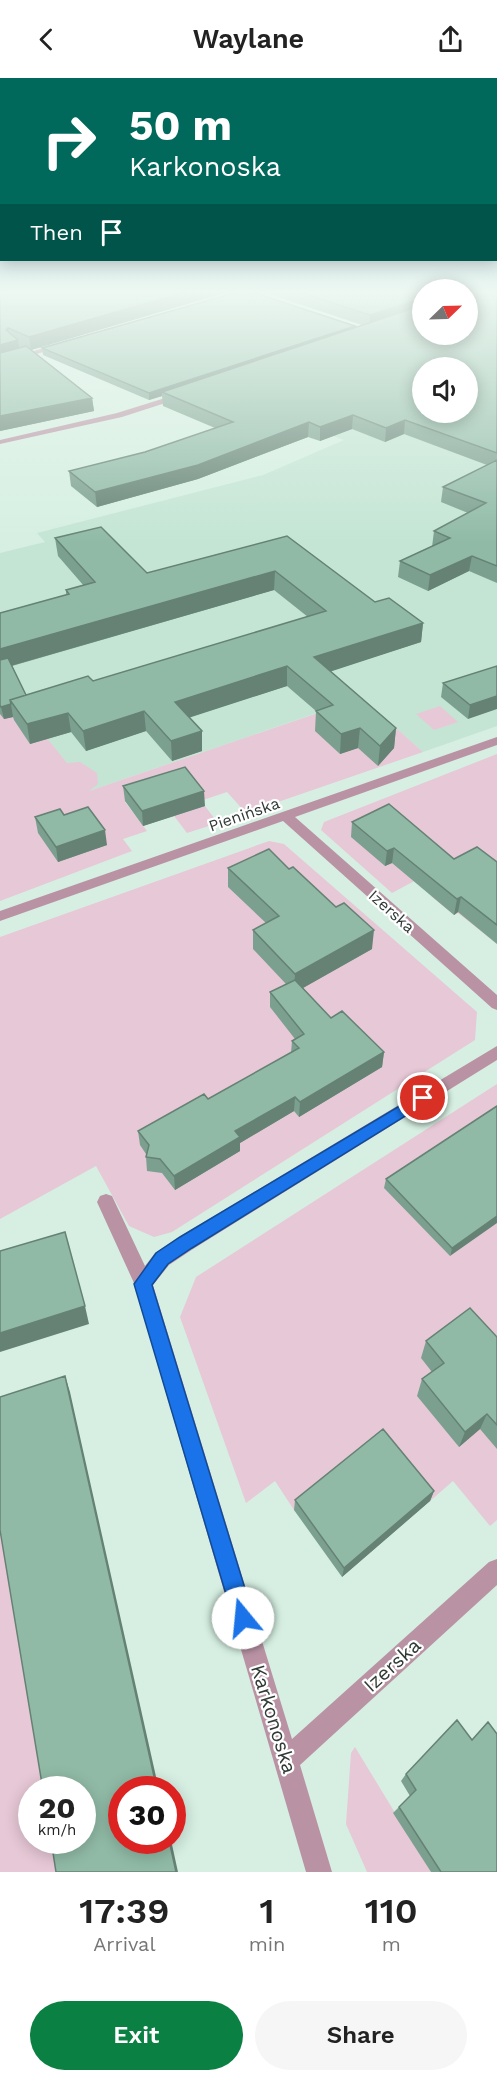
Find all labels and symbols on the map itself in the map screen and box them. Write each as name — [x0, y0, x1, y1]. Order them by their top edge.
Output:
north arrow — [412, 279, 478, 345]
street label: Pienińska — [206, 793, 282, 835]
street label: Izerska — [365, 886, 418, 937]
pin — [397, 1072, 448, 1123]
position arrow — [211, 1586, 275, 1650]
street label: Izerska — [358, 1633, 426, 1697]
street label: Karkonoska — [246, 1662, 302, 1776]
speed limit sign: 30 — [108, 1776, 186, 1854]

